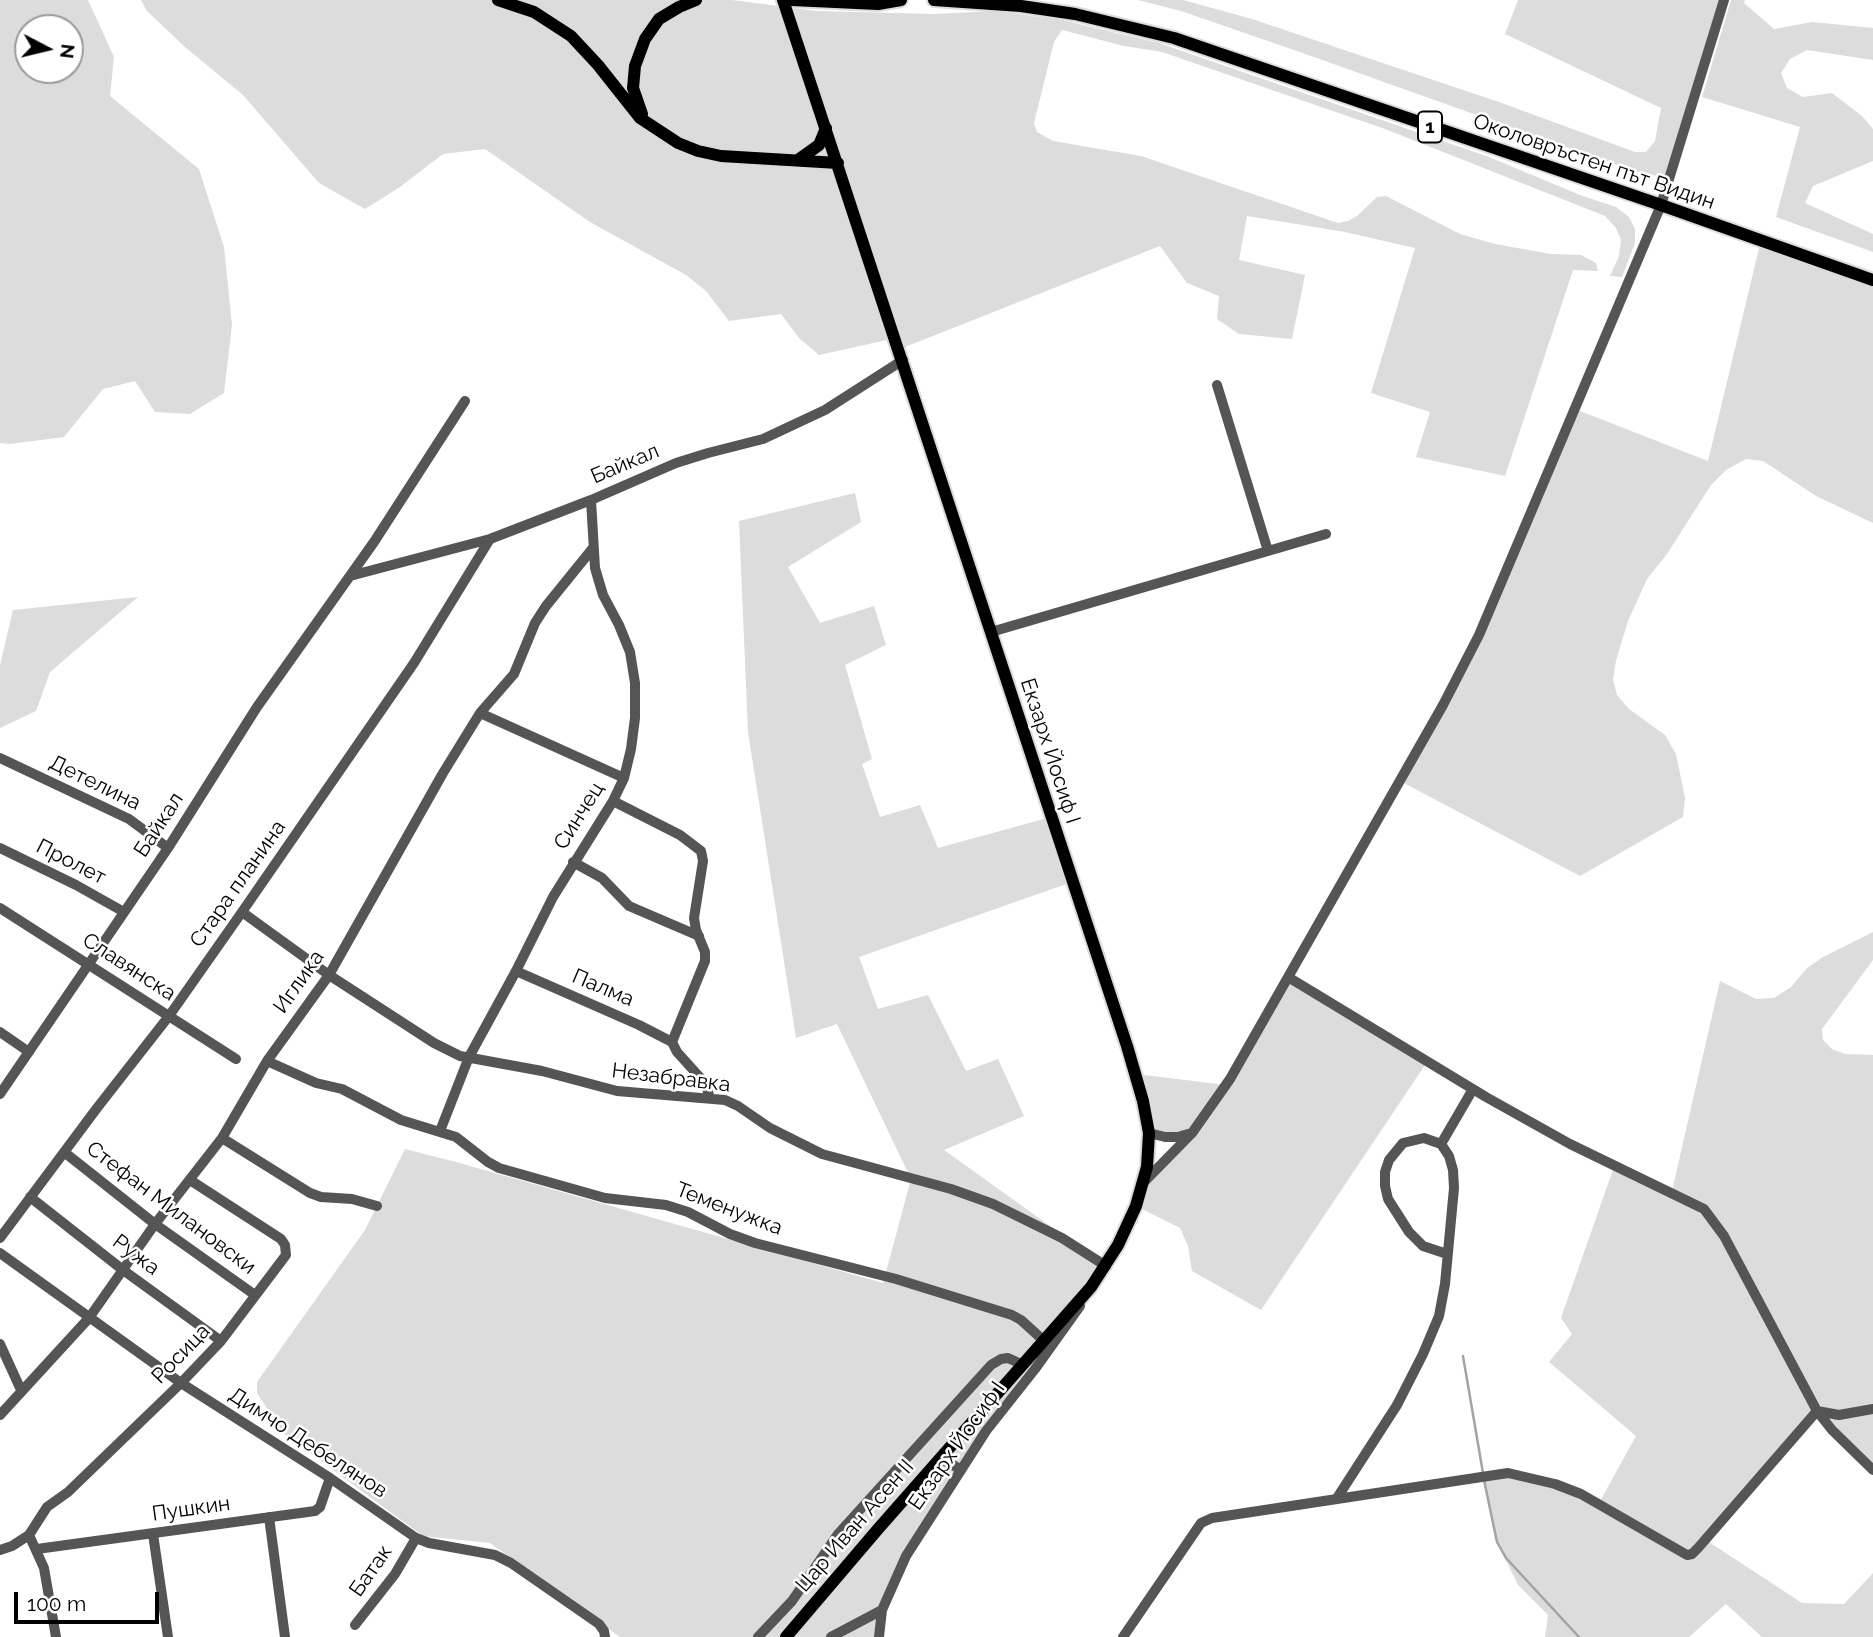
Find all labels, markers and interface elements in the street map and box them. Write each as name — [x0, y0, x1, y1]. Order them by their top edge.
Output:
north arrow — [14, 14, 84, 84]
text: N — [56, 43, 80, 60]
street label: Околовръстен път Видин — [1470, 109, 1718, 215]
road number: 1 — [1418, 111, 1442, 142]
street label: Байкал — [587, 438, 663, 490]
street label: Екзарх Йосиф I — [1015, 675, 1085, 827]
street label: Детелина — [45, 750, 145, 816]
street label: Синчец — [549, 778, 609, 854]
street label: Байкал — [129, 788, 189, 862]
street label: Стара планина — [185, 816, 291, 952]
street label: Пролет — [32, 834, 110, 890]
street label: Славянска — [78, 928, 180, 1006]
street label: Иглика — [268, 946, 330, 1018]
street label: Палма — [568, 964, 638, 1012]
street label: Незабравка — [610, 1058, 732, 1098]
street label: Стефан Милановски — [81, 1136, 261, 1280]
street label: Теменужка — [672, 1177, 786, 1241]
street label: Ружа — [107, 1229, 165, 1281]
street label: Росица — [147, 1319, 215, 1389]
street label: Екзарх Йосиф I — [903, 1377, 1011, 1515]
street label: Димчо Дебелянов — [224, 1382, 392, 1504]
street label: Цар Иван Асен II — [791, 1455, 919, 1597]
street label: Пушкин — [150, 1491, 232, 1527]
street label: Батак — [344, 1540, 398, 1602]
scale bar — [18, 1578, 163, 1622]
text: 100 m — [27, 1591, 86, 1616]

